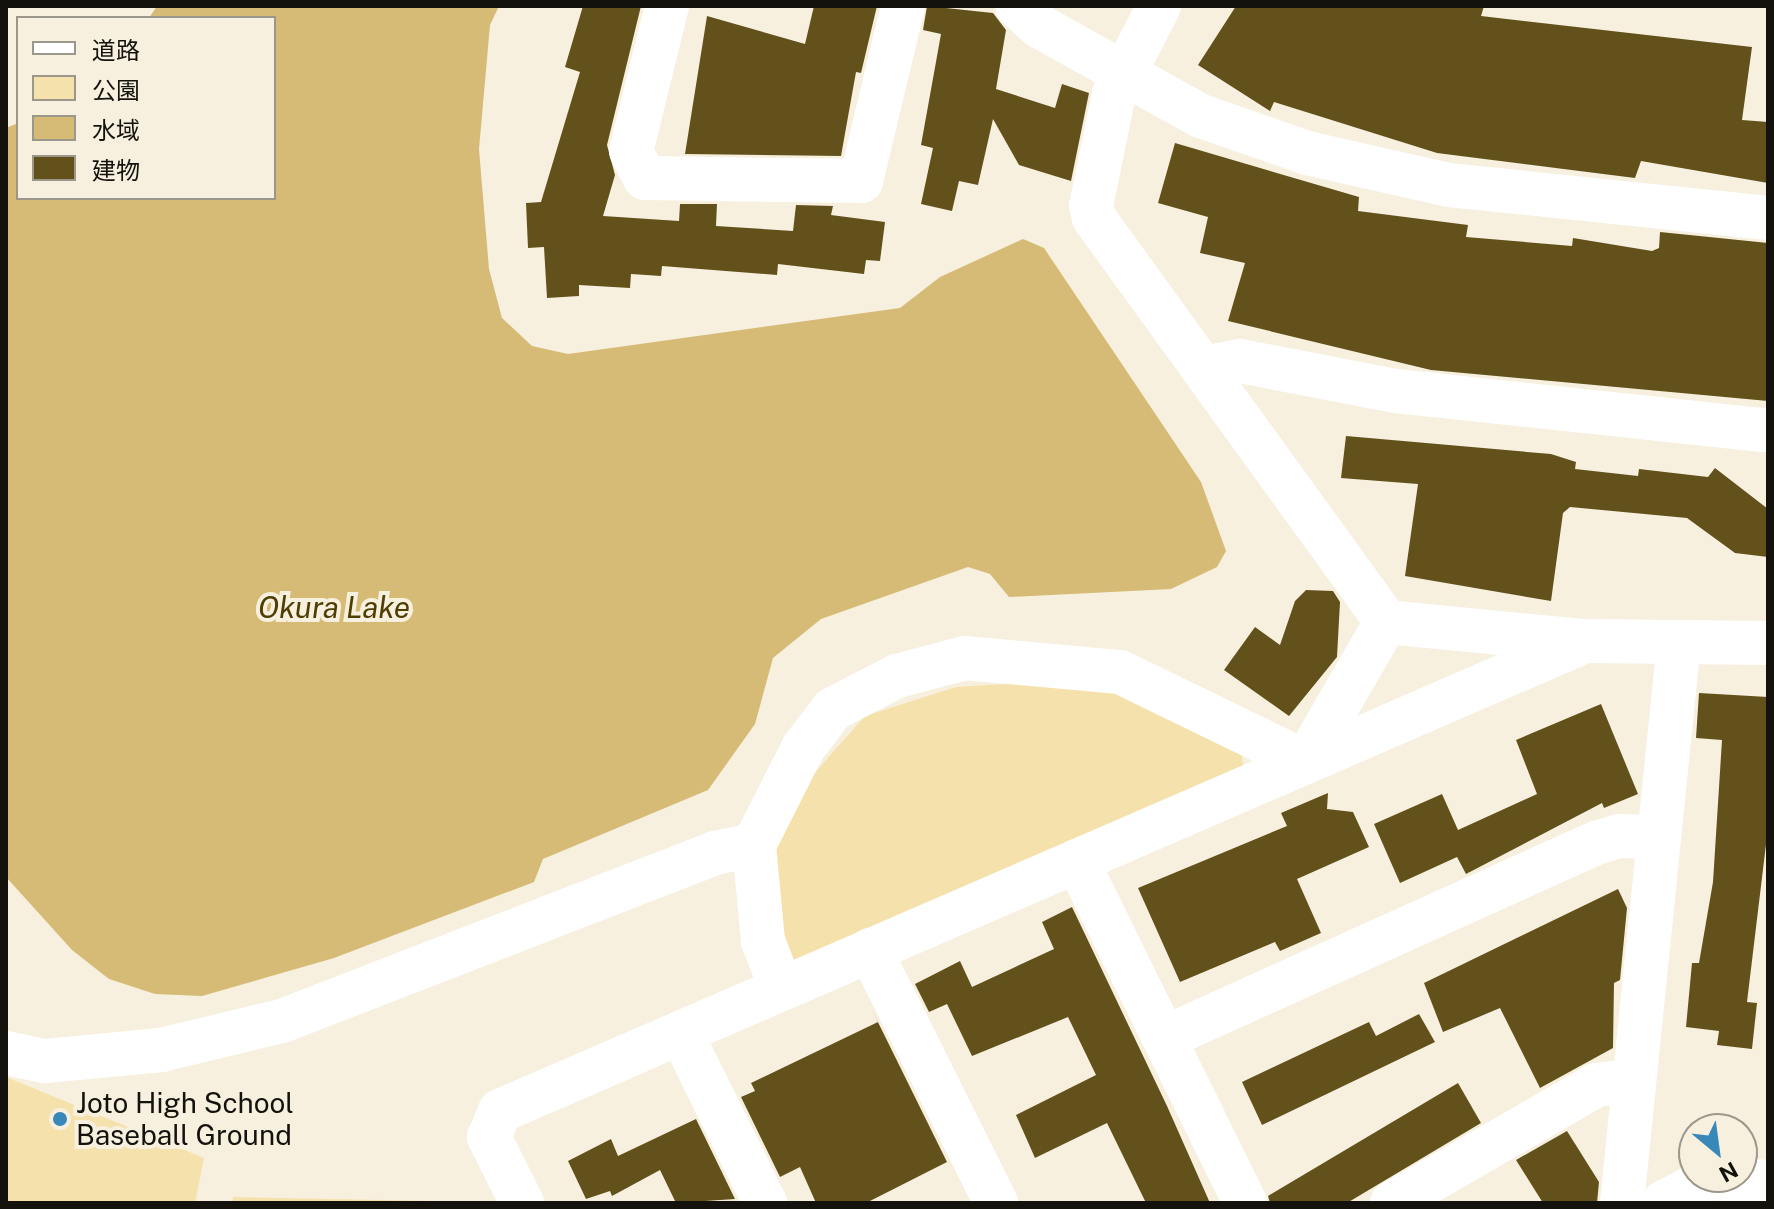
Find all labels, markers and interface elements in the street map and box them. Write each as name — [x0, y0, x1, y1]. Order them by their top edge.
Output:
legend — [16, 16, 276, 200]
text: 道路 — [92, 36, 140, 64]
text: 公園 — [92, 76, 140, 104]
text: 水域 — [92, 116, 140, 144]
text: 建物 — [92, 156, 140, 184]
water label: Okura Lake — [258, 589, 410, 625]
place label: Joto High School Baseball Ground — [76, 1086, 294, 1152]
marker: Joto High School Baseball Ground — [51, 1110, 69, 1128]
north arrow — [1678, 1113, 1758, 1193]
text: N — [1715, 1157, 1742, 1188]

